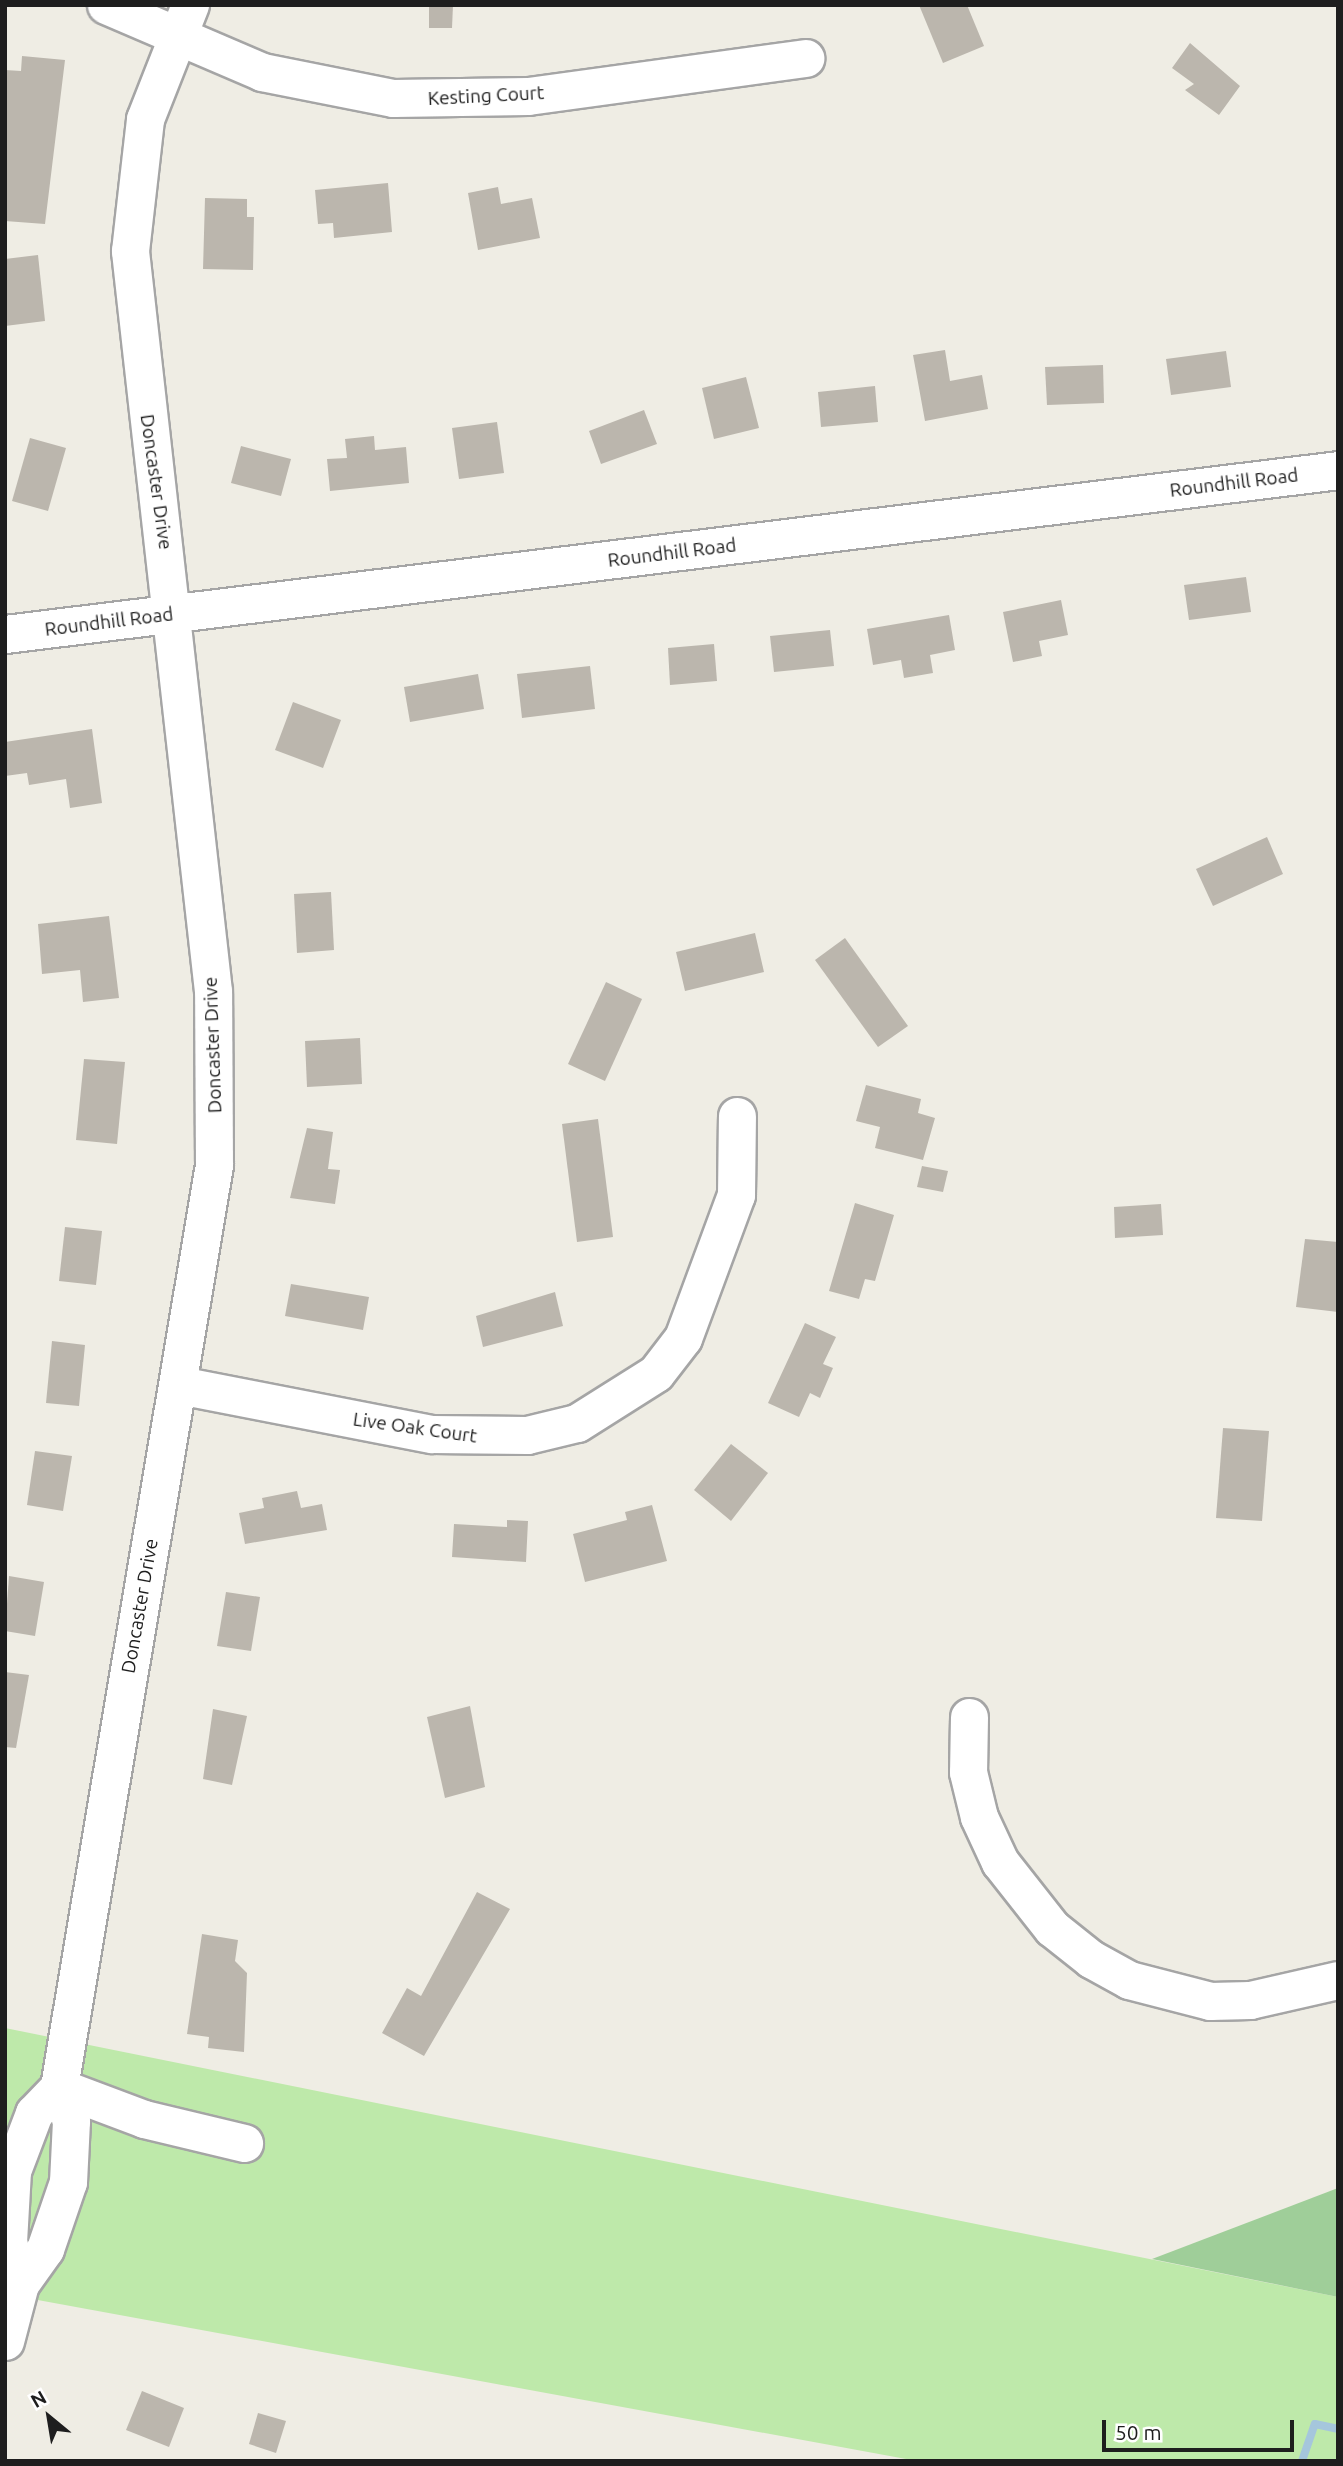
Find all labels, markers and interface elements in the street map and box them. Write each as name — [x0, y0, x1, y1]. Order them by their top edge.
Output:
street label: Kesting Court — [427, 82, 545, 110]
street label: Doncaster Drive — [135, 413, 177, 551]
street label: Roundhill Road — [1168, 464, 1300, 502]
street label: Roundhill Road — [606, 534, 738, 572]
street label: Roundhill Road — [43, 603, 175, 641]
street label: Doncaster Drive — [199, 976, 227, 1114]
street label: Live Oak Court — [352, 1408, 478, 1448]
street label: Doncaster Drive — [117, 1537, 163, 1675]
north arrow — [14, 2382, 84, 2452]
text: N — [27, 2386, 50, 2412]
scale bar — [1105, 2406, 1298, 2450]
text: 50 m — [1115, 2420, 1162, 2444]

